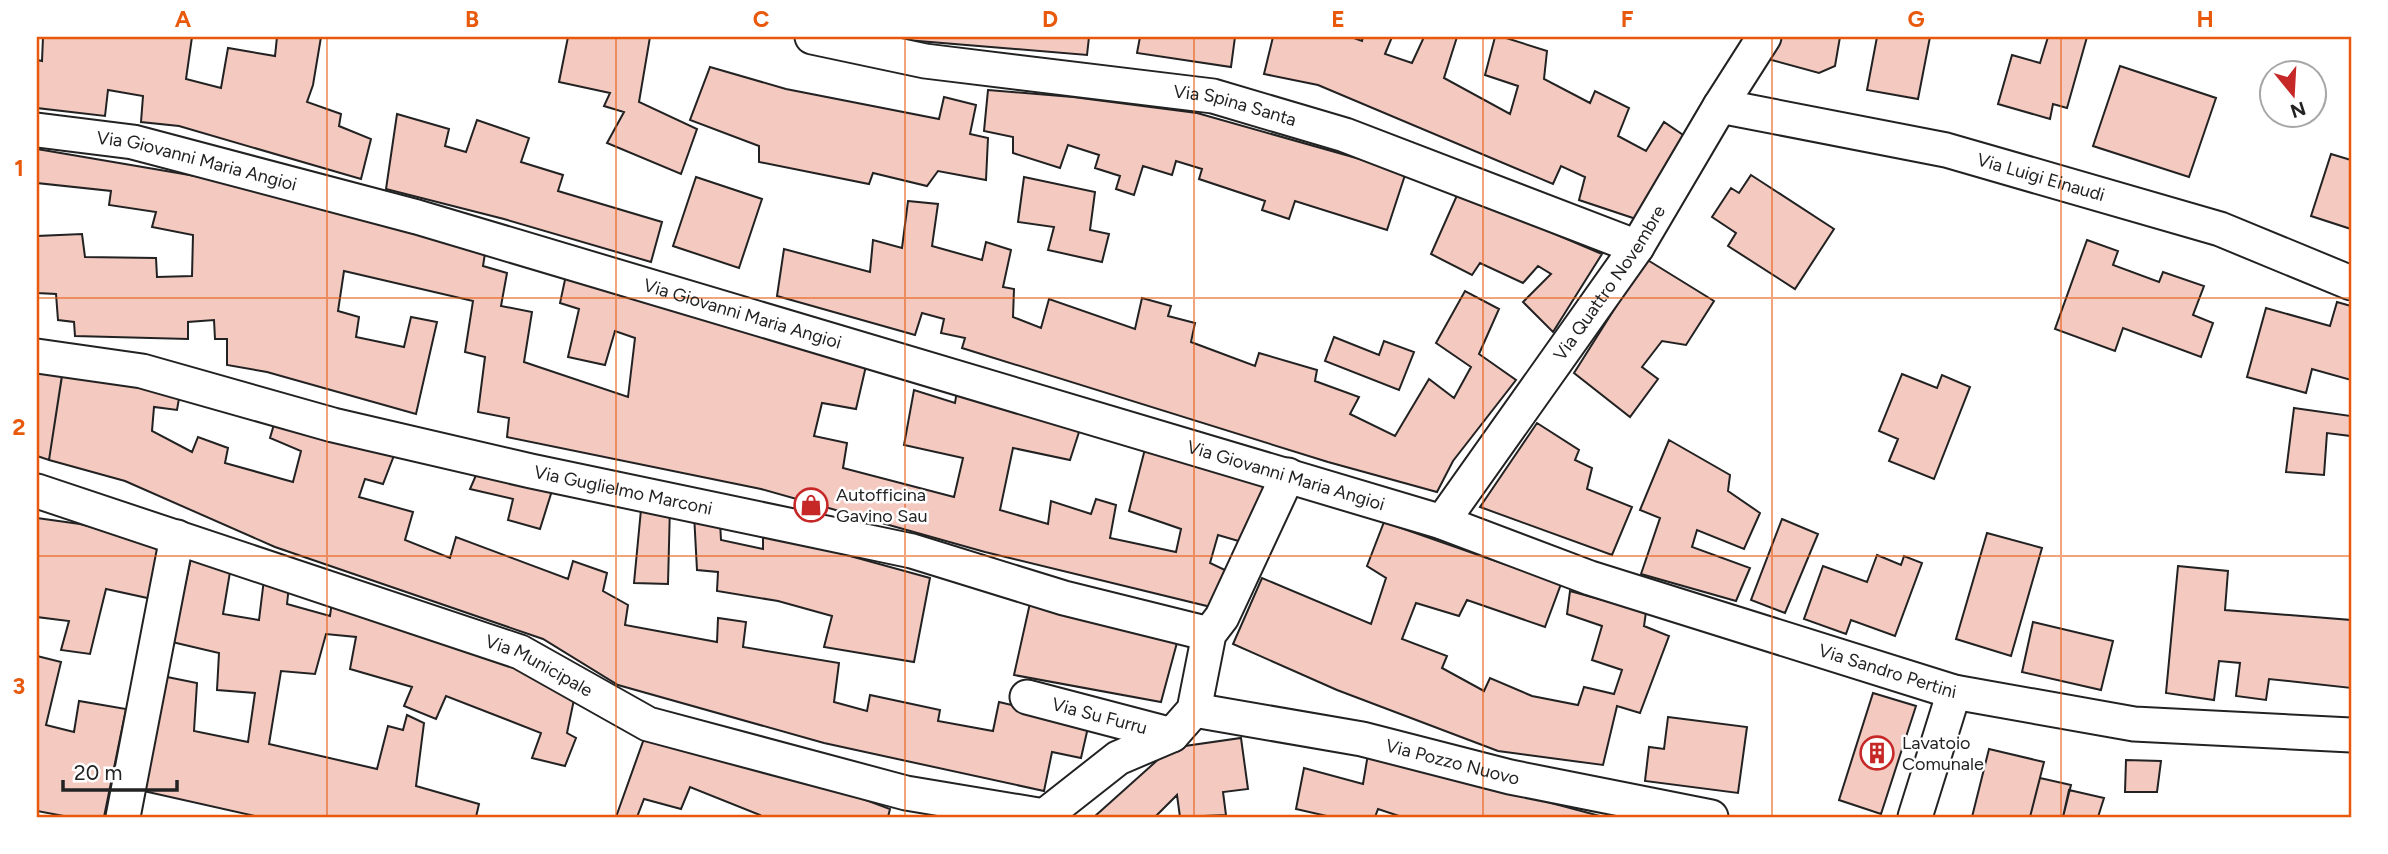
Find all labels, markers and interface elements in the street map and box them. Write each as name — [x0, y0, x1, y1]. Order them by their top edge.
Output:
text: A — [175, 5, 192, 33]
text: B — [465, 5, 479, 33]
text: C — [753, 5, 770, 33]
text: D — [1042, 5, 1058, 33]
text: E — [1331, 5, 1345, 33]
text: F — [1621, 5, 1634, 33]
text: G — [1907, 5, 1925, 33]
text: H — [2196, 5, 2214, 33]
north arrow — [2258, 60, 2328, 130]
street label: Via Spina Santa — [1172, 80, 1299, 131]
text: N — [2288, 96, 2309, 123]
street label: Via Giovanni Maria Angioi — [95, 127, 299, 196]
street label: Via Luigi Einaudi — [1974, 149, 2107, 206]
text: 1 — [14, 154, 24, 182]
street label: Via Quattro Novembre — [1549, 201, 1670, 365]
street label: Via Giovanni Maria Angioi — [641, 274, 844, 354]
text: 2 — [12, 413, 26, 441]
street label: Via Giovanni Maria Angioi — [1184, 436, 1387, 515]
street label: Via Guglielmo Marconi — [532, 461, 714, 520]
place label: Autofficina Gavino Sau — [836, 484, 927, 527]
shop icon: Autofficina Gavino Sau — [792, 486, 830, 524]
street label: Via Municipale — [483, 630, 597, 702]
street label: Via Sandro Pertini — [1816, 639, 1958, 703]
text: 3 — [13, 672, 25, 700]
street label: Via Su Furru — [1049, 693, 1150, 739]
place label: Lavatoio Comunale — [1902, 732, 1984, 775]
building icon: Lavatoio Comunale — [1858, 734, 1896, 772]
street label: Via Pozzo Nuovo — [1383, 735, 1521, 790]
scale bar — [63, 749, 177, 793]
text: 20 m — [74, 760, 122, 785]

